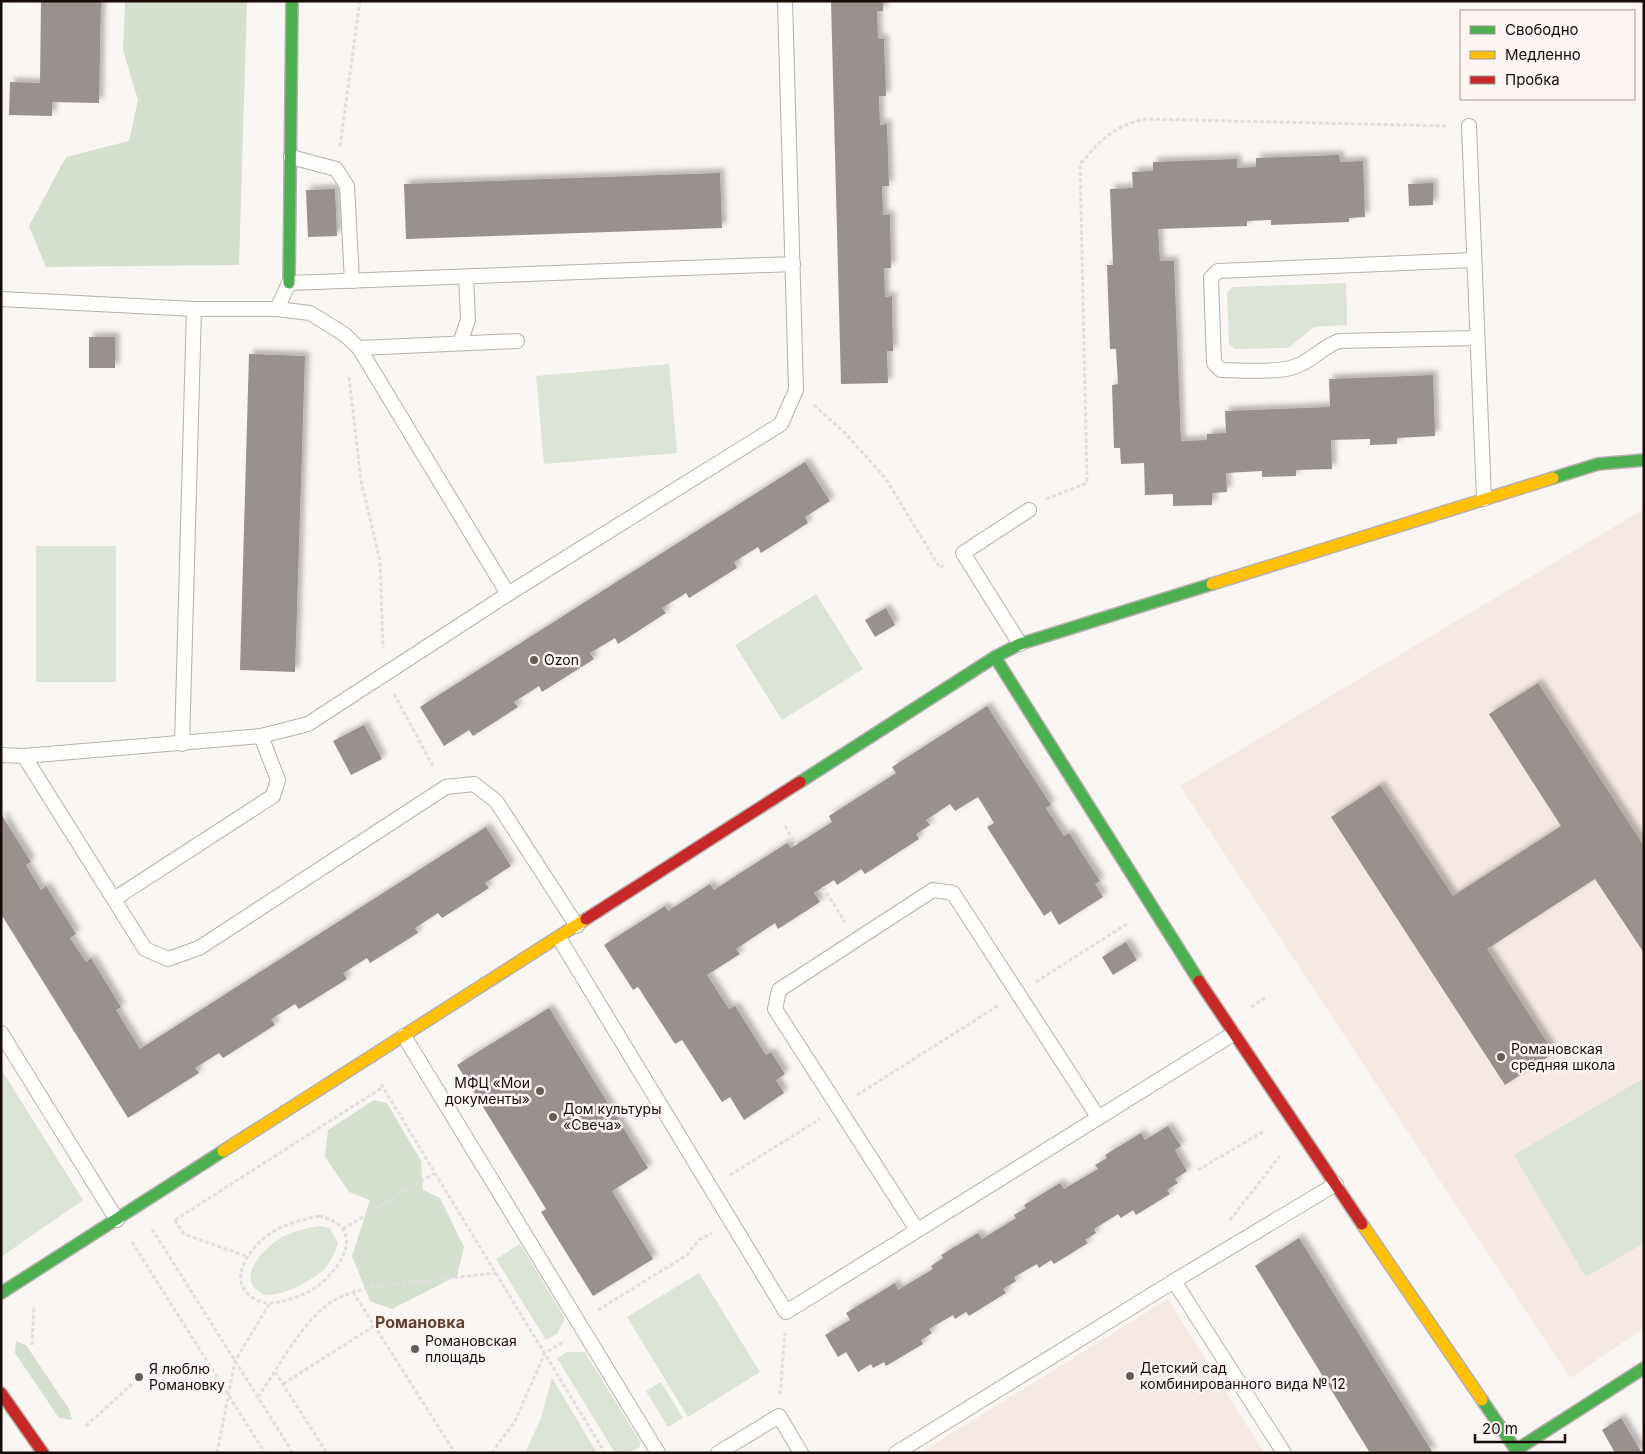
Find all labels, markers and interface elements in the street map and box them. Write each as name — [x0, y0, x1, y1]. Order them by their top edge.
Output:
legend — [1460, 10, 1635, 100]
text: Свободно — [1505, 20, 1579, 39]
text: Медленно — [1505, 45, 1581, 64]
text: Пробка — [1505, 70, 1560, 89]
place label: Ozon — [544, 651, 579, 668]
marker: Ozon — [528, 654, 540, 666]
place label: Романовская средняя школа — [1511, 1040, 1615, 1073]
marker: Романовская средняя школа — [1495, 1051, 1507, 1063]
place label: МФЦ «Мои документы» — [445, 1074, 530, 1107]
marker: МФЦ «Мои документы» — [534, 1085, 546, 1097]
place label: Дом культуры «Свеча» — [563, 1100, 662, 1133]
marker: Дом культуры «Свеча» — [547, 1111, 559, 1123]
district label: Романовка — [375, 1312, 465, 1332]
place label: Романовская площадь — [425, 1332, 517, 1365]
marker: Романовская площадь — [409, 1343, 421, 1355]
place label: Детский сад комбинированного вида № 12 — [1140, 1359, 1346, 1392]
place label: Я люблю Романовку — [149, 1360, 225, 1393]
marker: Детский сад комбинированного вида № 12 — [1124, 1370, 1136, 1382]
marker: Я люблю Романовку — [133, 1371, 145, 1383]
scale bar — [1475, 1412, 1565, 1444]
text: 20 m — [1482, 1419, 1518, 1438]

